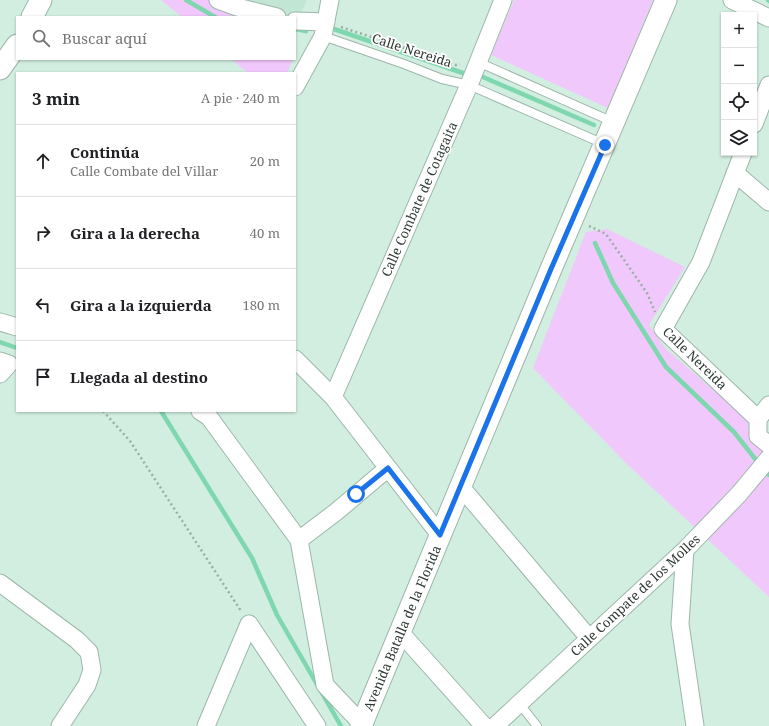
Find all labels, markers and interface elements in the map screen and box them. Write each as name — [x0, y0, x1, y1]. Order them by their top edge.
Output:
map controls — [721, 12, 757, 156]
button: + — [721, 12, 757, 48]
search box — [16, 16, 296, 60]
icon: search — [30, 27, 52, 49]
text: Buscar aquí — [62, 28, 147, 48]
street label: Calle Nereida — [370, 29, 454, 71]
button: − — [721, 48, 757, 84]
button: locate — [721, 84, 757, 120]
text: 3 min — [32, 87, 80, 110]
text: A pie · 240 m — [201, 89, 280, 107]
street label: Calle Combate de Cotagaita — [377, 119, 461, 279]
button: layers — [721, 120, 757, 156]
route end — [596, 136, 614, 154]
text: Continúa — [70, 142, 140, 162]
icon: ahead — [32, 150, 54, 172]
text: 20 m — [250, 152, 280, 170]
text: Calle Combate del Villar — [70, 162, 218, 180]
icon: right — [32, 222, 54, 244]
text: Gira a la derecha — [70, 223, 200, 243]
text: 40 m — [250, 224, 280, 242]
icon: left — [32, 294, 54, 316]
text: Gira a la izquierda — [70, 295, 212, 315]
text: 180 m — [243, 296, 280, 314]
street label: Calle Nereida — [659, 323, 731, 393]
icon: arrive — [32, 366, 54, 388]
text: Llegada al destino — [70, 367, 208, 387]
route start — [347, 485, 365, 503]
street label: Calle Compate de los Molles — [566, 530, 704, 660]
street label: Avenida Batalla de la Florida — [359, 542, 445, 714]

